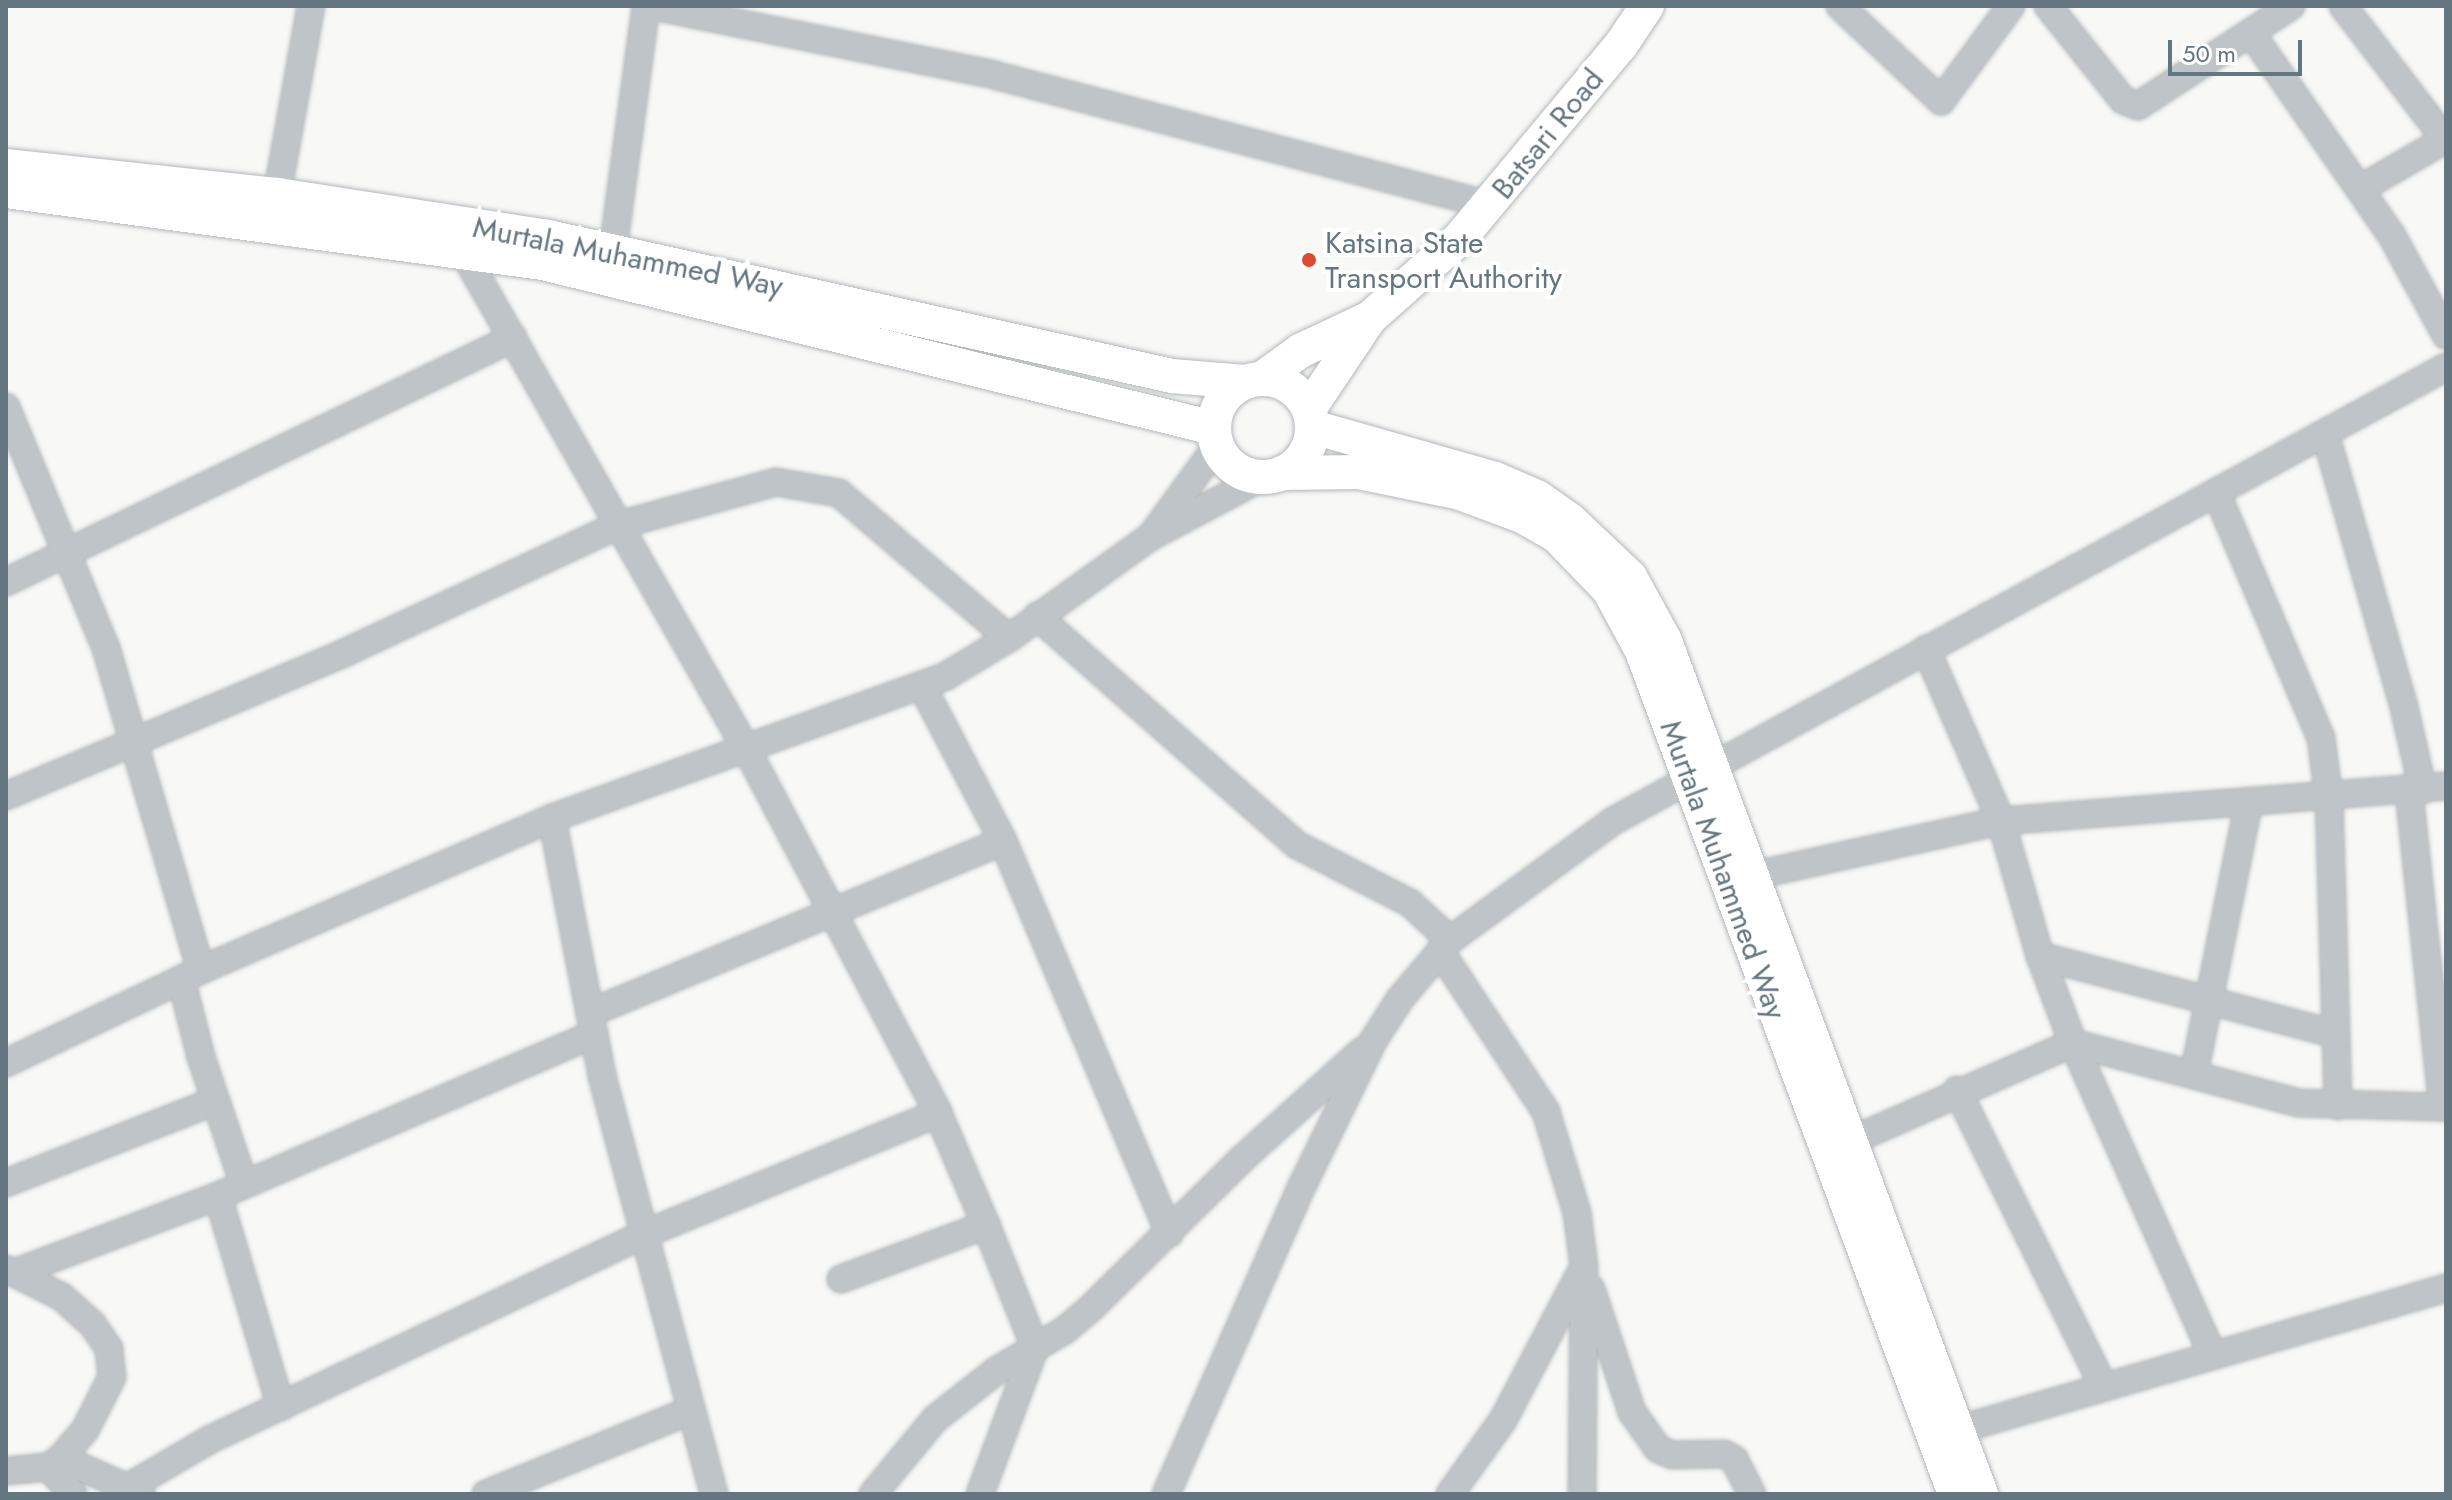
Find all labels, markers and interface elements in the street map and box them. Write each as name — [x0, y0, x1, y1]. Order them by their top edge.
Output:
scale bar — [2172, 24, 2306, 74]
text: 50 m — [2182, 36, 2236, 71]
street label: Batsari Road — [1485, 62, 1611, 206]
street label: Murtala Muhammed Way — [470, 209, 786, 305]
place label: Katsina State Transport Authority — [1325, 225, 1562, 296]
marker: Katsina State Transport Authority — [1300, 251, 1318, 269]
street label: Murtala Muhammed Way — [1652, 716, 1794, 1024]

